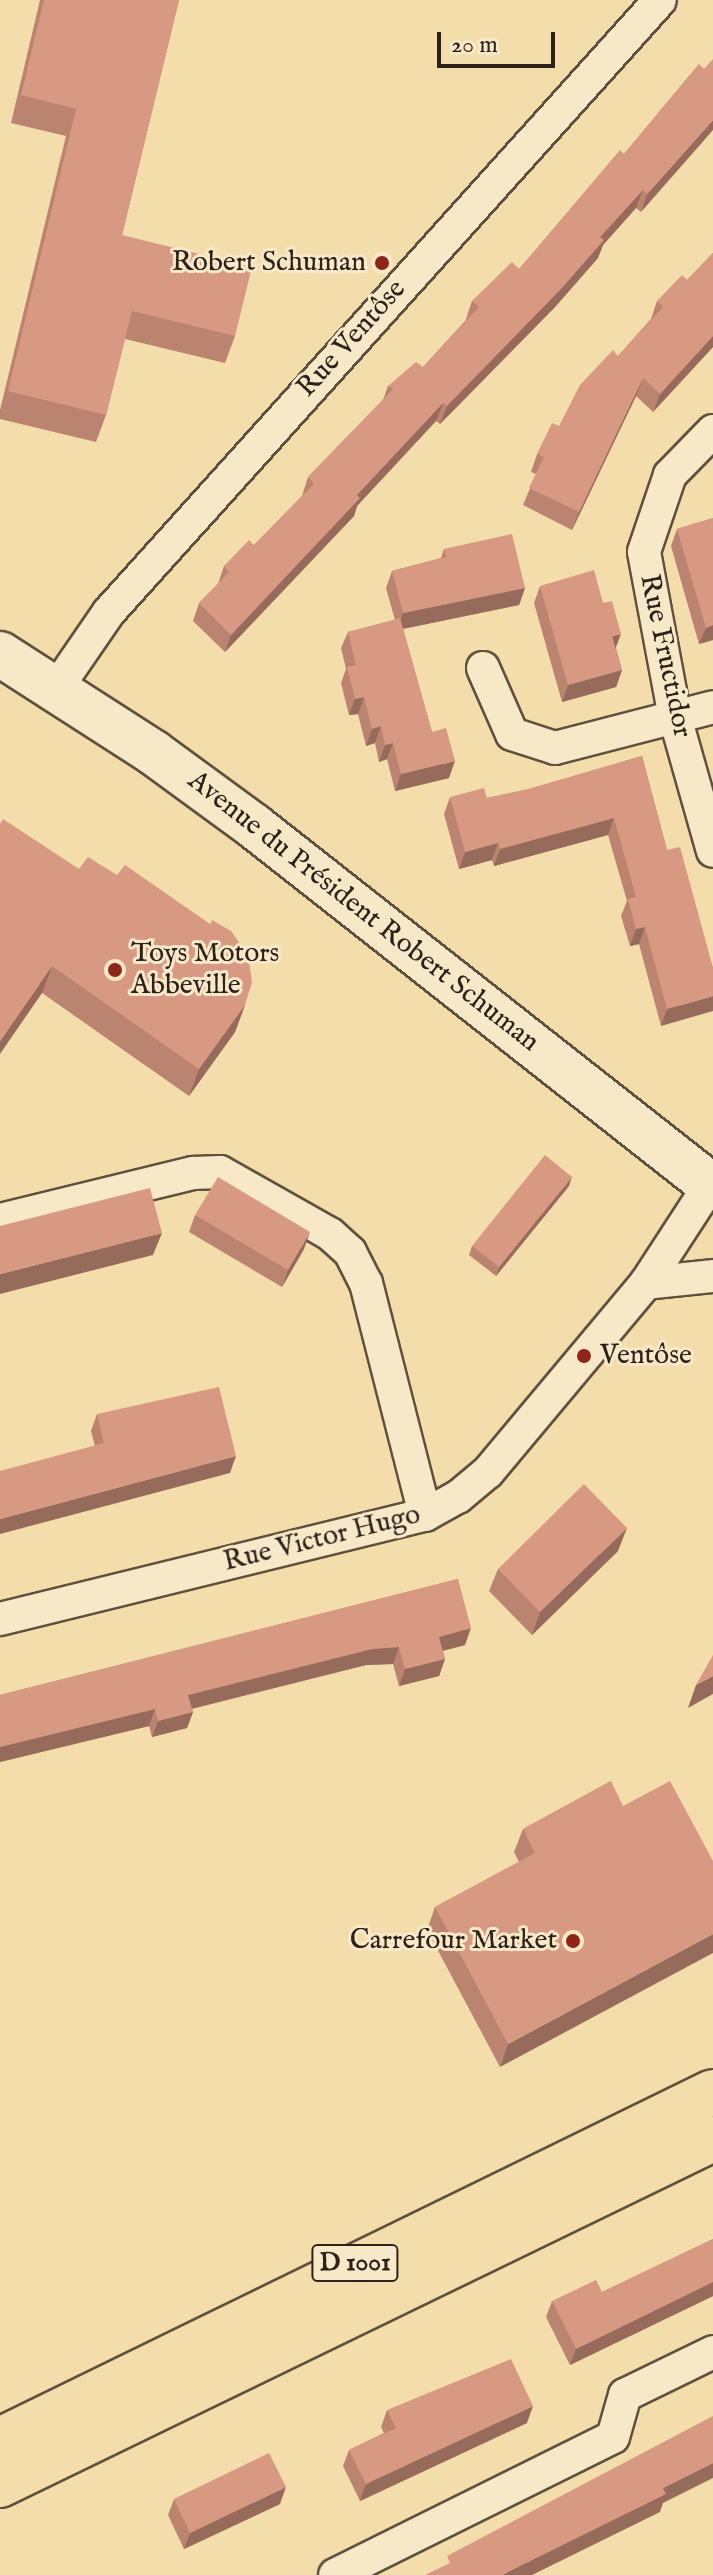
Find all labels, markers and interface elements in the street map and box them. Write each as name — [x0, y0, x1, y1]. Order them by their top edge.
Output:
scale bar — [441, 16, 559, 66]
text: 20 m — [451, 30, 498, 61]
place label: Robert Schuman — [172, 246, 366, 280]
marker: Robert Schuman — [373, 254, 391, 272]
street label: Rue Ventôse — [290, 273, 414, 405]
street label: Rue Fructidor — [631, 571, 699, 741]
street label: Avenue du Président Robert Schuman — [181, 764, 545, 1060]
place label: Toys Motors Abbeville — [131, 937, 279, 1003]
marker: Toys Motors Abbeville — [106, 961, 124, 979]
place label: Ventôse — [600, 1339, 692, 1373]
marker: Ventôse — [575, 1347, 593, 1365]
street label: Rue Victor Hugo — [220, 1498, 424, 1580]
place label: Carrefour Market — [350, 1924, 557, 1958]
marker: Carrefour Market — [564, 1932, 582, 1950]
road number: D 1001 — [311, 2241, 399, 2285]

